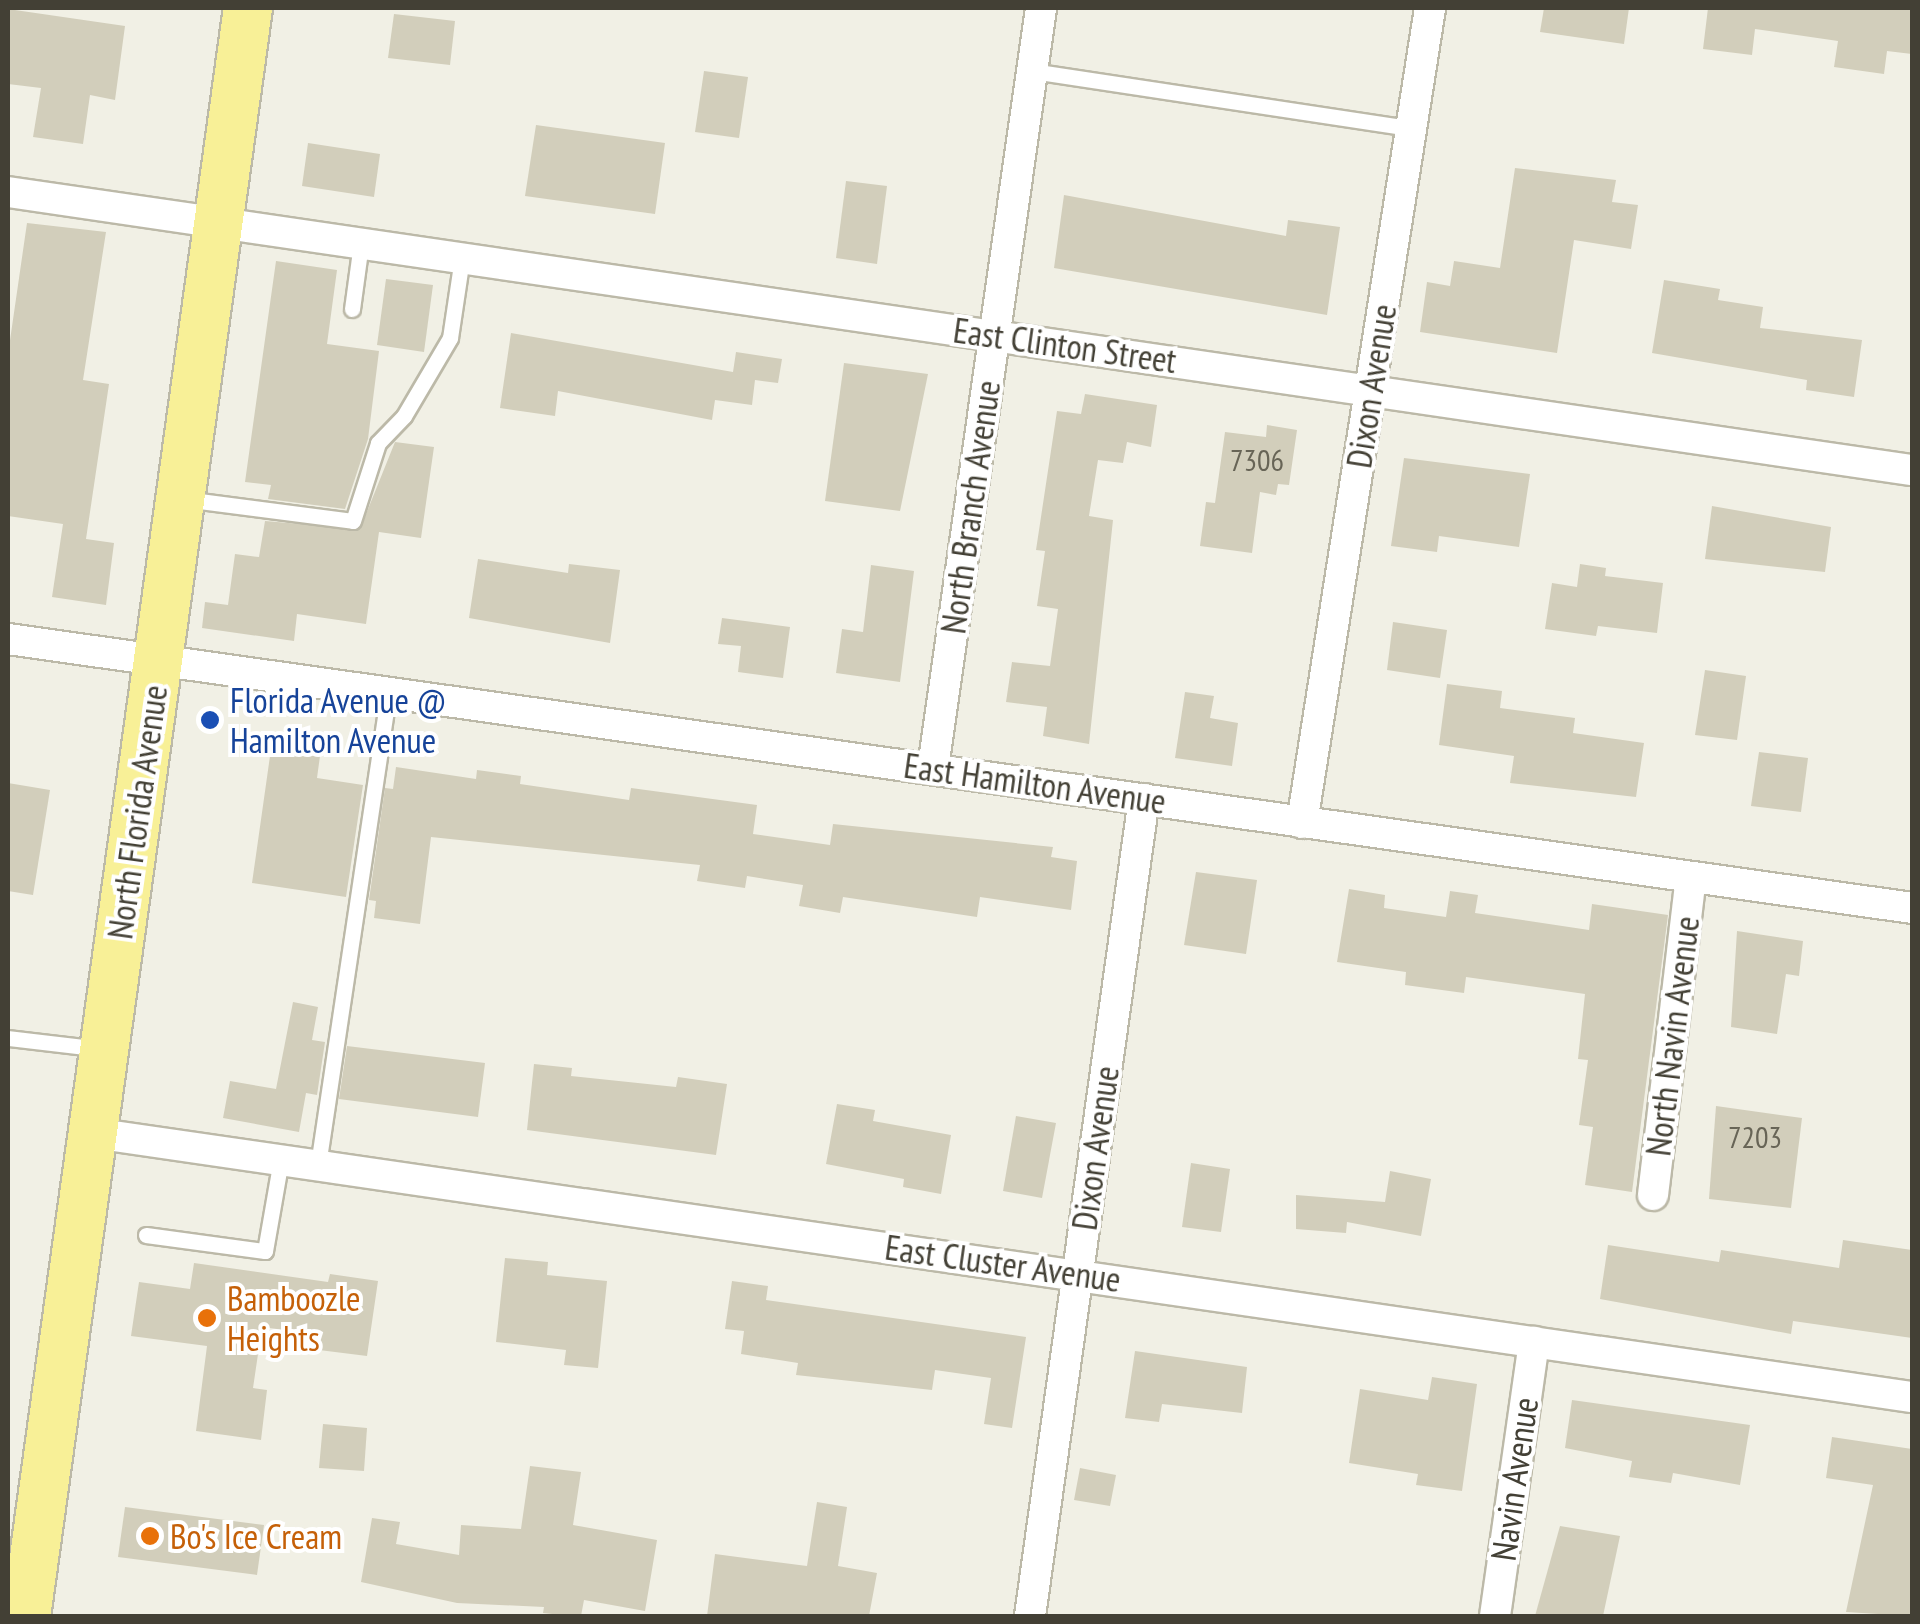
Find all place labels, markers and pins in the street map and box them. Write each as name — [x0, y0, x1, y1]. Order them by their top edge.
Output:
place label: Florida Avenue @ Hamilton Avenue — [230, 679, 447, 761]
marker: Florida Avenue @ Hamilton Avenue — [199, 709, 221, 731]
place label: Bamboozle Heights — [227, 1277, 360, 1359]
marker: Bamboozle Heights — [196, 1307, 218, 1329]
place label: Bo's Ice Cream — [170, 1515, 342, 1557]
marker: Bo's Ice Cream — [139, 1525, 161, 1547]

